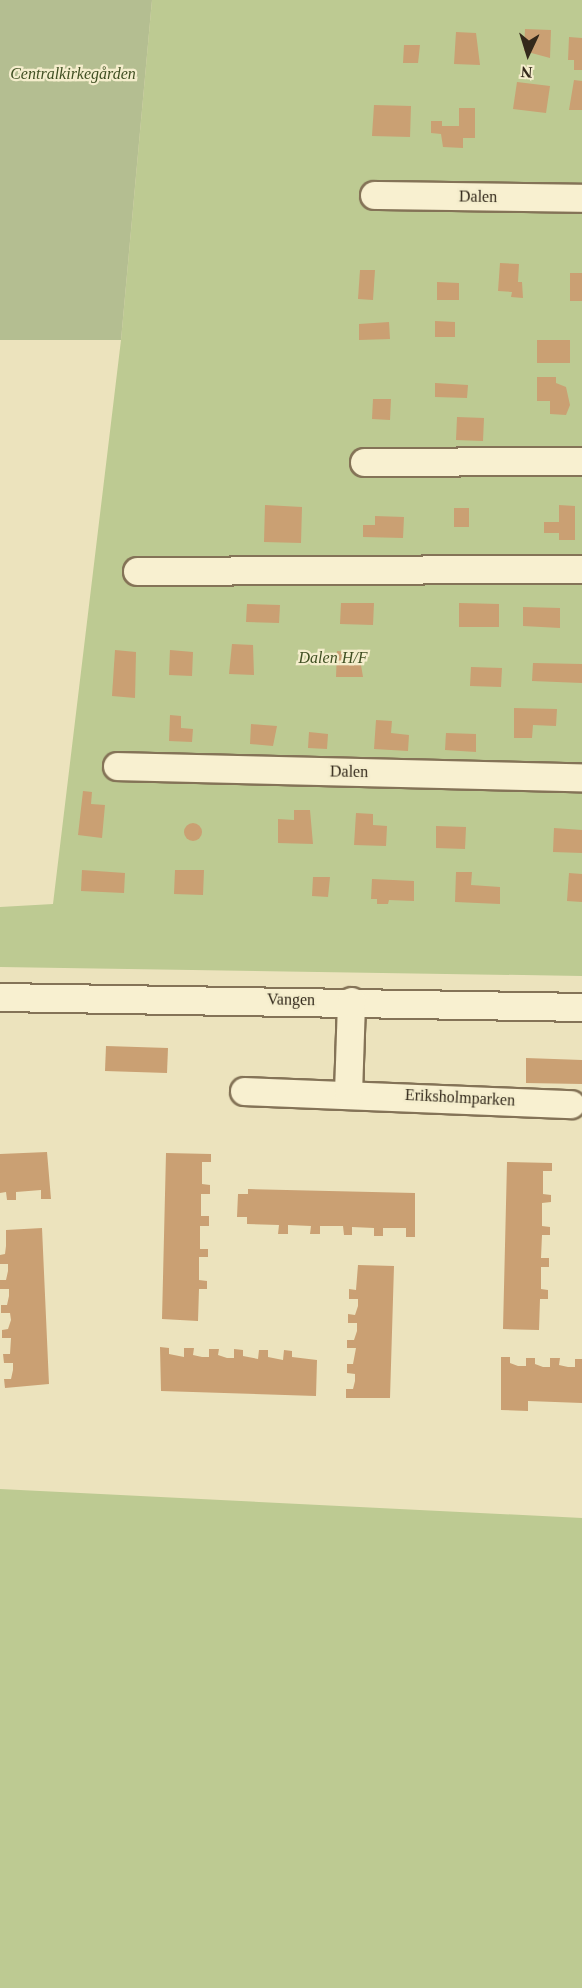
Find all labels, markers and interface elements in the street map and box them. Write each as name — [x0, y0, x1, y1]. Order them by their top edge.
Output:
north arrow — [498, 24, 558, 84]
park label: Centralkirkegården — [10, 64, 136, 84]
text: N — [520, 64, 533, 81]
street label: Dalen — [459, 187, 497, 207]
park label: Dalen H/F — [299, 648, 367, 668]
street label: Dalen — [330, 762, 368, 782]
street label: Vangen — [267, 990, 315, 1010]
street label: Eriksholmparken — [404, 1086, 516, 1110]

